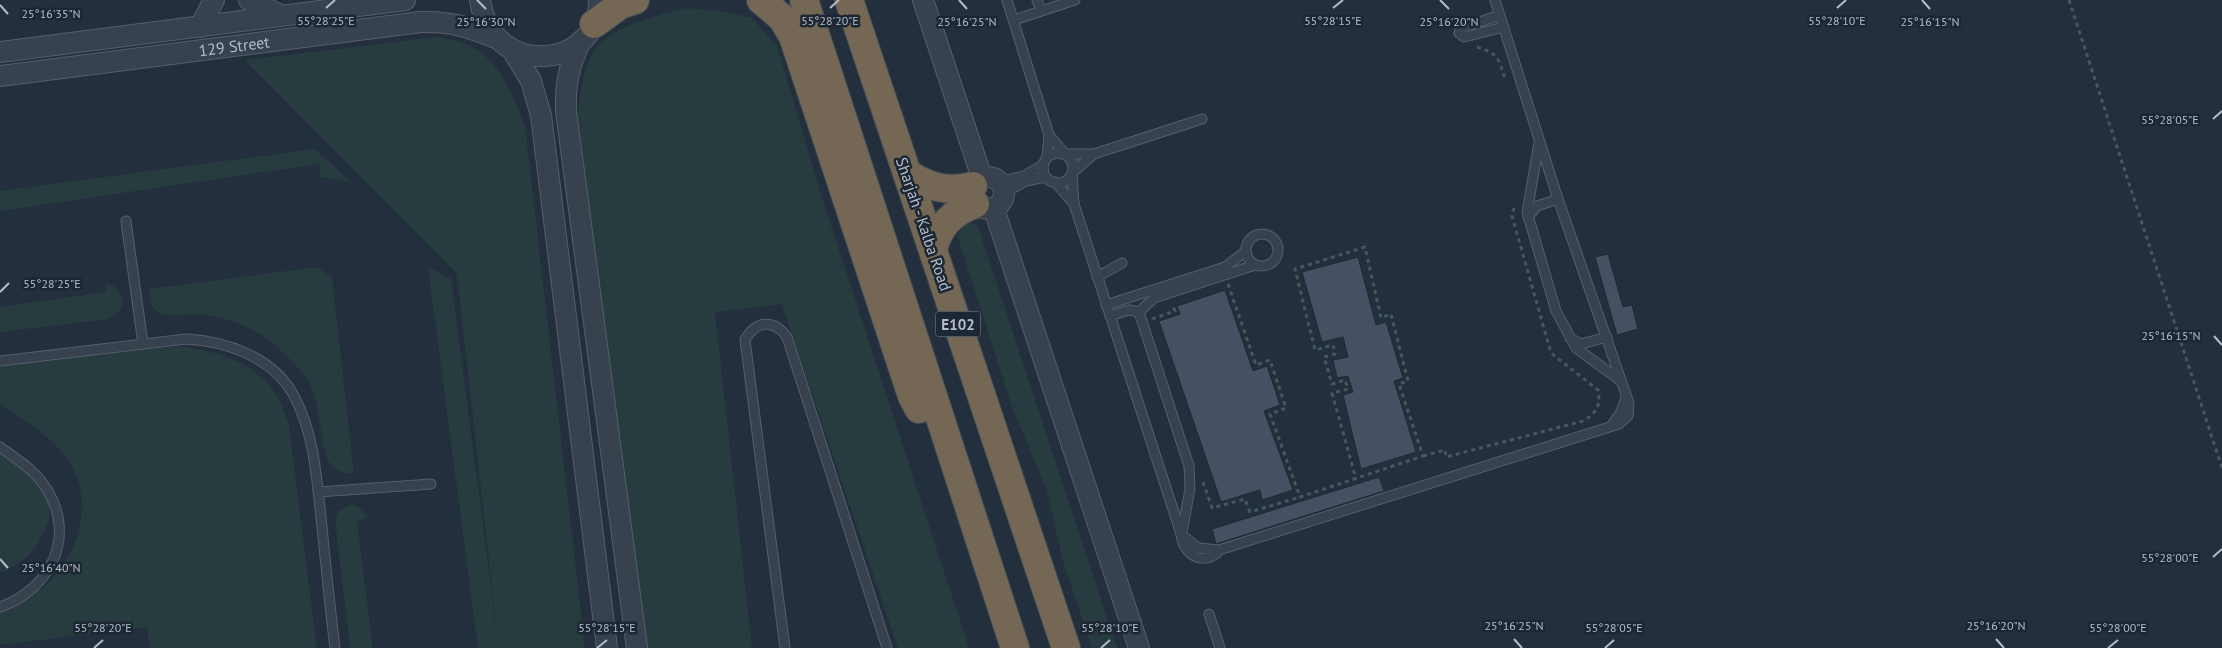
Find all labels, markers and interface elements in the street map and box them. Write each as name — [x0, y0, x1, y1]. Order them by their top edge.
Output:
text: 25°16'35"N — [21, 6, 81, 21]
text: 55°28'25"E — [297, 13, 355, 28]
text: 55°28'20"E — [801, 13, 859, 28]
text: 55°28'15"E — [1304, 13, 1362, 28]
text: 55°28'10"E — [1808, 13, 1866, 28]
text: 25°16'30"N — [456, 14, 516, 29]
text: 25°16'25"N — [937, 14, 997, 29]
text: 25°16'20"N — [1419, 14, 1479, 29]
text: 25°16'15"N — [1900, 14, 1960, 29]
street label: 129 Street — [197, 31, 271, 60]
text: 55°28'05"E — [2141, 112, 2199, 127]
street label: Sharjah - Kalba Road — [892, 155, 956, 293]
text: 55°28'25"E — [23, 276, 81, 291]
road number: E102 — [936, 312, 980, 336]
text: 25°16'15"N — [2141, 328, 2201, 343]
text: 55°28'00"E — [2141, 550, 2199, 565]
text: 25°16'40"N — [21, 560, 81, 575]
text: 25°16'25"N — [1484, 618, 1544, 633]
text: 25°16'20"N — [1966, 618, 2026, 633]
text: 55°28'20"E — [74, 620, 132, 635]
text: 55°28'15"E — [578, 620, 636, 635]
text: 55°28'10"E — [1081, 620, 1139, 635]
text: 55°28'05"E — [1585, 620, 1643, 635]
text: 55°28'00"E — [2089, 620, 2147, 635]

